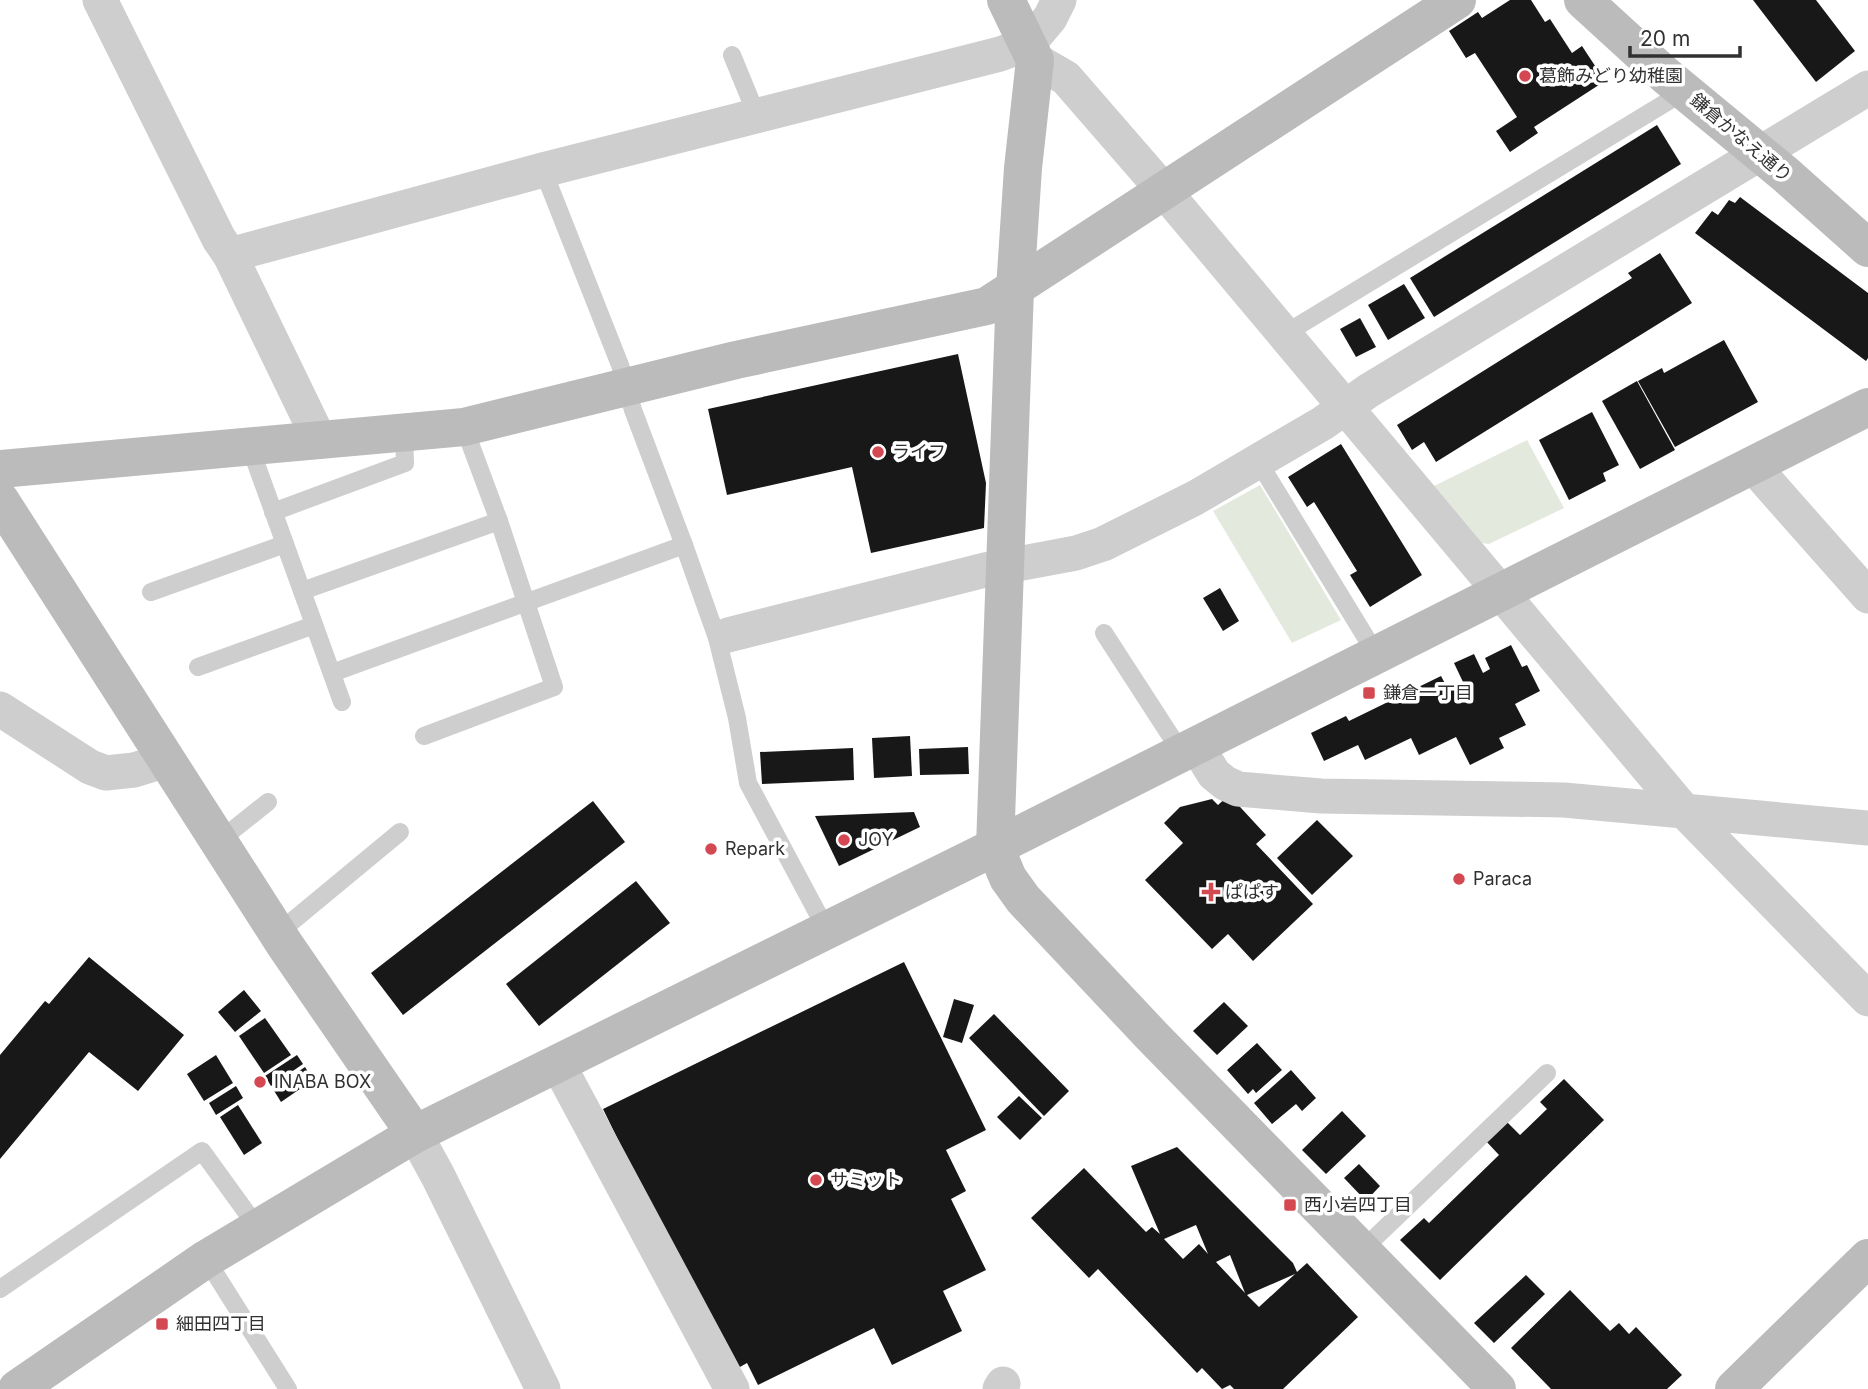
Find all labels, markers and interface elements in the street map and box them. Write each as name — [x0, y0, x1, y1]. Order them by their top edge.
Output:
scale bar — [1630, 14, 1740, 58]
text: 20 m — [1640, 26, 1690, 51]
place label: 葛飾みどり幼稚園 — [1539, 65, 1683, 86]
marker: 葛飾みどり幼稚園 — [1517, 68, 1533, 84]
street label: 鎌倉かなえ通り — [1686, 89, 1796, 186]
place label: ライフ — [892, 441, 946, 462]
marker: ライフ — [870, 444, 886, 460]
place label: 鎌倉一丁目 — [1383, 682, 1473, 703]
marker: 鎌倉一丁目 — [1361, 685, 1377, 701]
place label: JOY — [858, 829, 894, 850]
marker: JOY — [836, 832, 852, 848]
place label: Repark — [725, 838, 785, 859]
marker: Repark — [703, 841, 719, 857]
place label: Paraca — [1473, 868, 1532, 889]
marker: Paraca — [1451, 871, 1467, 887]
place label: ぱぱす — [1225, 881, 1279, 902]
marker: ぱぱす — [1203, 884, 1219, 900]
place label: INABA BOX — [274, 1071, 371, 1092]
marker: INABA BOX — [252, 1074, 268, 1090]
place label: サミット — [830, 1169, 902, 1190]
marker: サミット — [808, 1172, 824, 1188]
place label: 西小岩四丁目 — [1304, 1194, 1412, 1215]
marker: 西小岩四丁目 — [1282, 1197, 1298, 1213]
place label: 細田四丁目 — [176, 1313, 266, 1334]
marker: 細田四丁目 — [154, 1316, 170, 1332]

